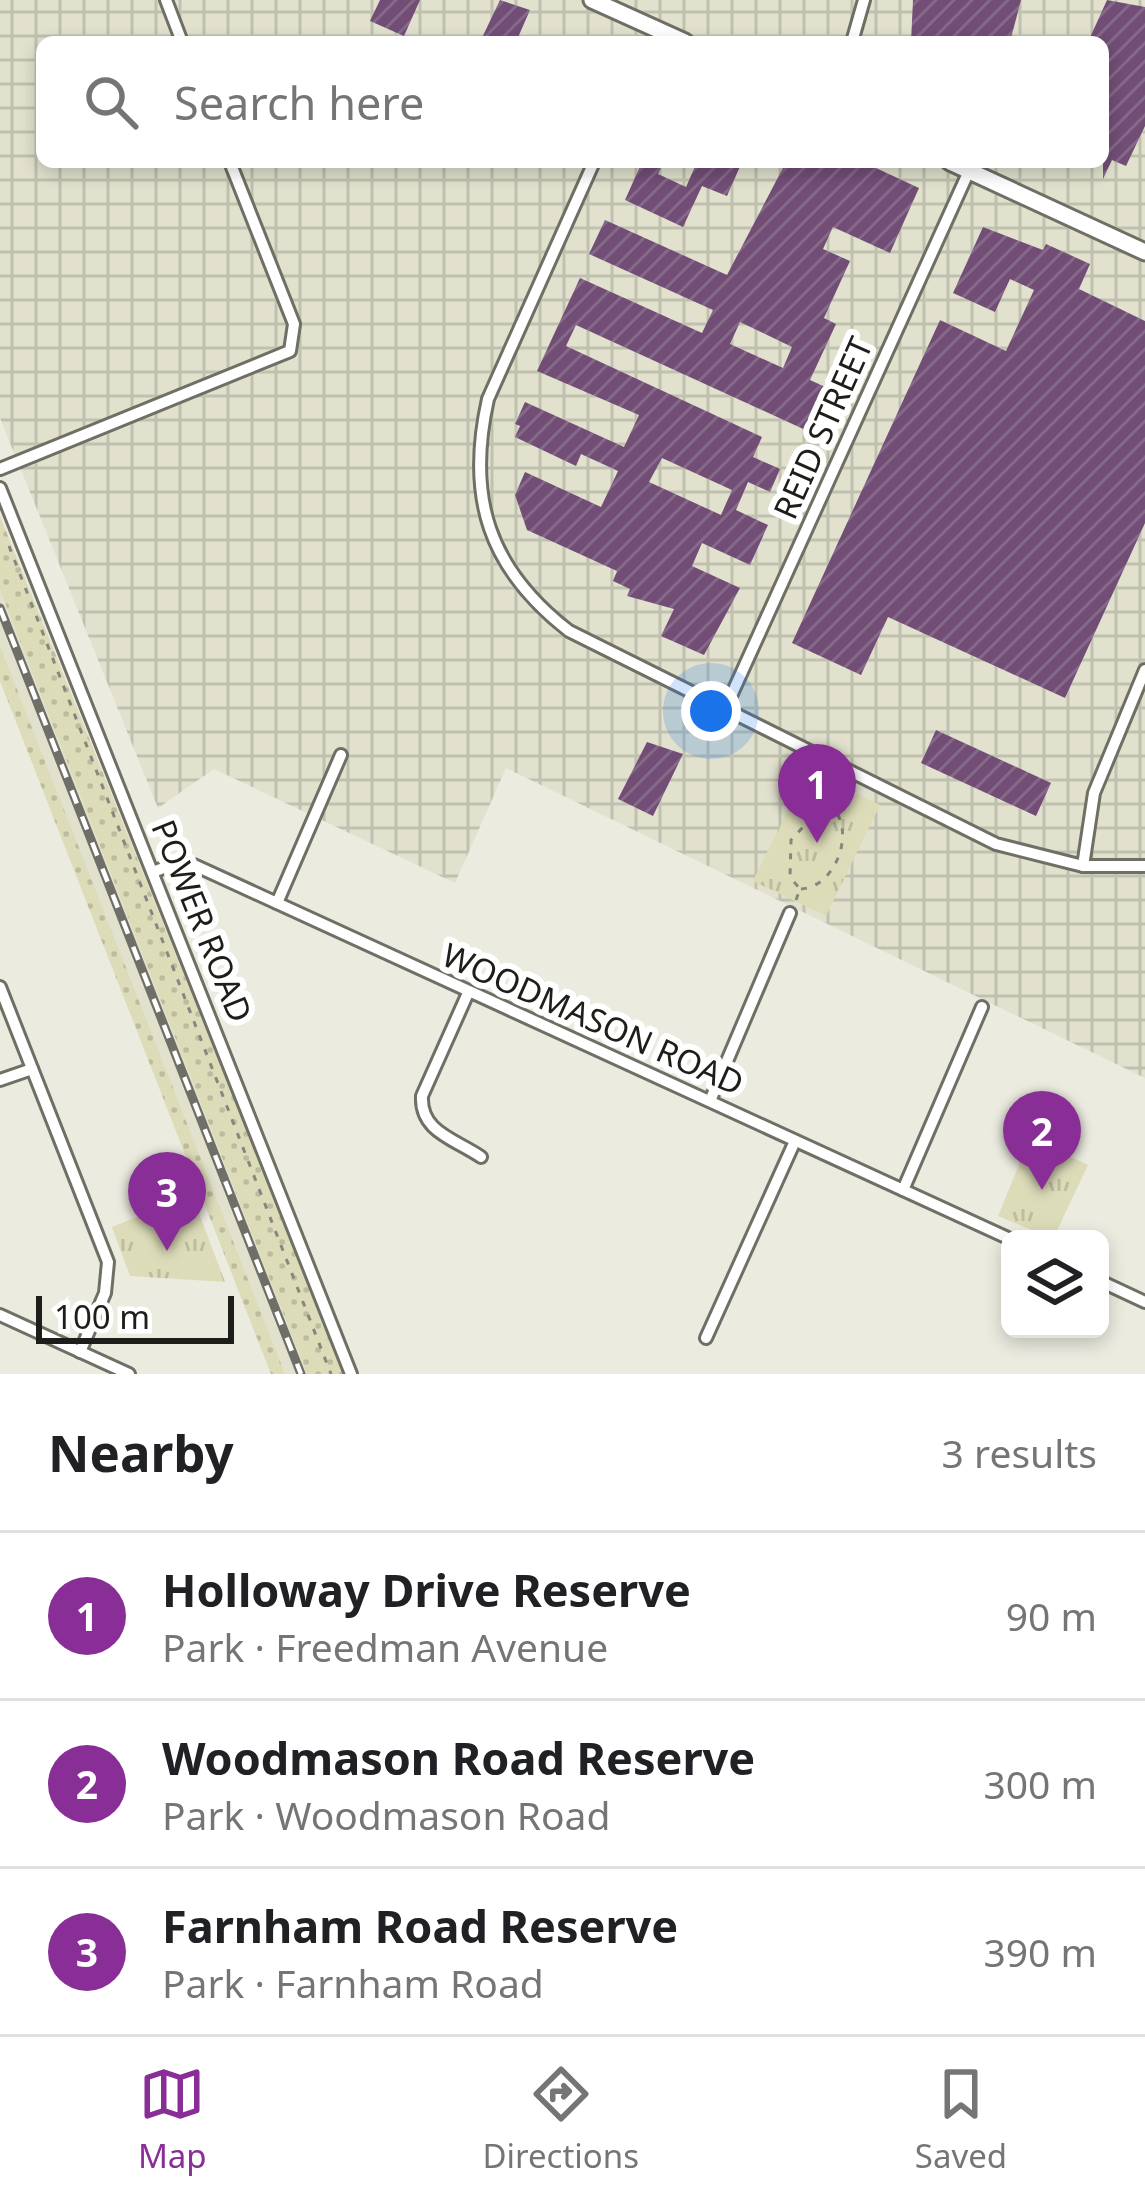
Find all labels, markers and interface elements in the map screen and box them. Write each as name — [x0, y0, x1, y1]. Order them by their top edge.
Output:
search box — [36, 36, 1109, 168]
icon: search — [78, 69, 144, 135]
text: Search here — [174, 72, 424, 133]
street label: REID STREET — [762, 330, 883, 526]
your location — [681, 681, 741, 741]
pin: 1 — [778, 744, 856, 843]
street label: POWER ROAD — [141, 813, 263, 1029]
street label: WOODMASON ROAD — [435, 932, 751, 1105]
pin: 2 — [1003, 1091, 1081, 1190]
pin: 3 — [128, 1152, 206, 1251]
map controls — [1001, 1230, 1109, 1338]
button: layers — [1001, 1230, 1109, 1338]
scale bar — [36, 1290, 234, 1343]
text: 100 m — [54, 1294, 150, 1339]
text: Nearby — [48, 1417, 234, 1487]
text: 3 results — [942, 1426, 1097, 1479]
text: Holloway Drive Reserve — [162, 1559, 691, 1620]
text: 1 — [76, 1589, 98, 1642]
text: 90 m — [1006, 1589, 1097, 1642]
text: Park · Freedman Avenue — [162, 1620, 608, 1673]
text: Woodmason Road Reserve — [162, 1727, 755, 1788]
text: 2 — [76, 1757, 98, 1810]
text: 300 m — [983, 1757, 1097, 1810]
text: Park · Woodmason Road — [162, 1788, 610, 1841]
text: Farnham Road Reserve — [162, 1895, 678, 1956]
text: 3 — [76, 1925, 98, 1978]
text: 390 m — [983, 1925, 1097, 1978]
text: Park · Farnham Road — [162, 1956, 544, 2009]
tab: Map — [138, 2061, 207, 2178]
tab: Directions — [482, 2061, 639, 2178]
tab: Saved — [915, 2061, 1007, 2178]

